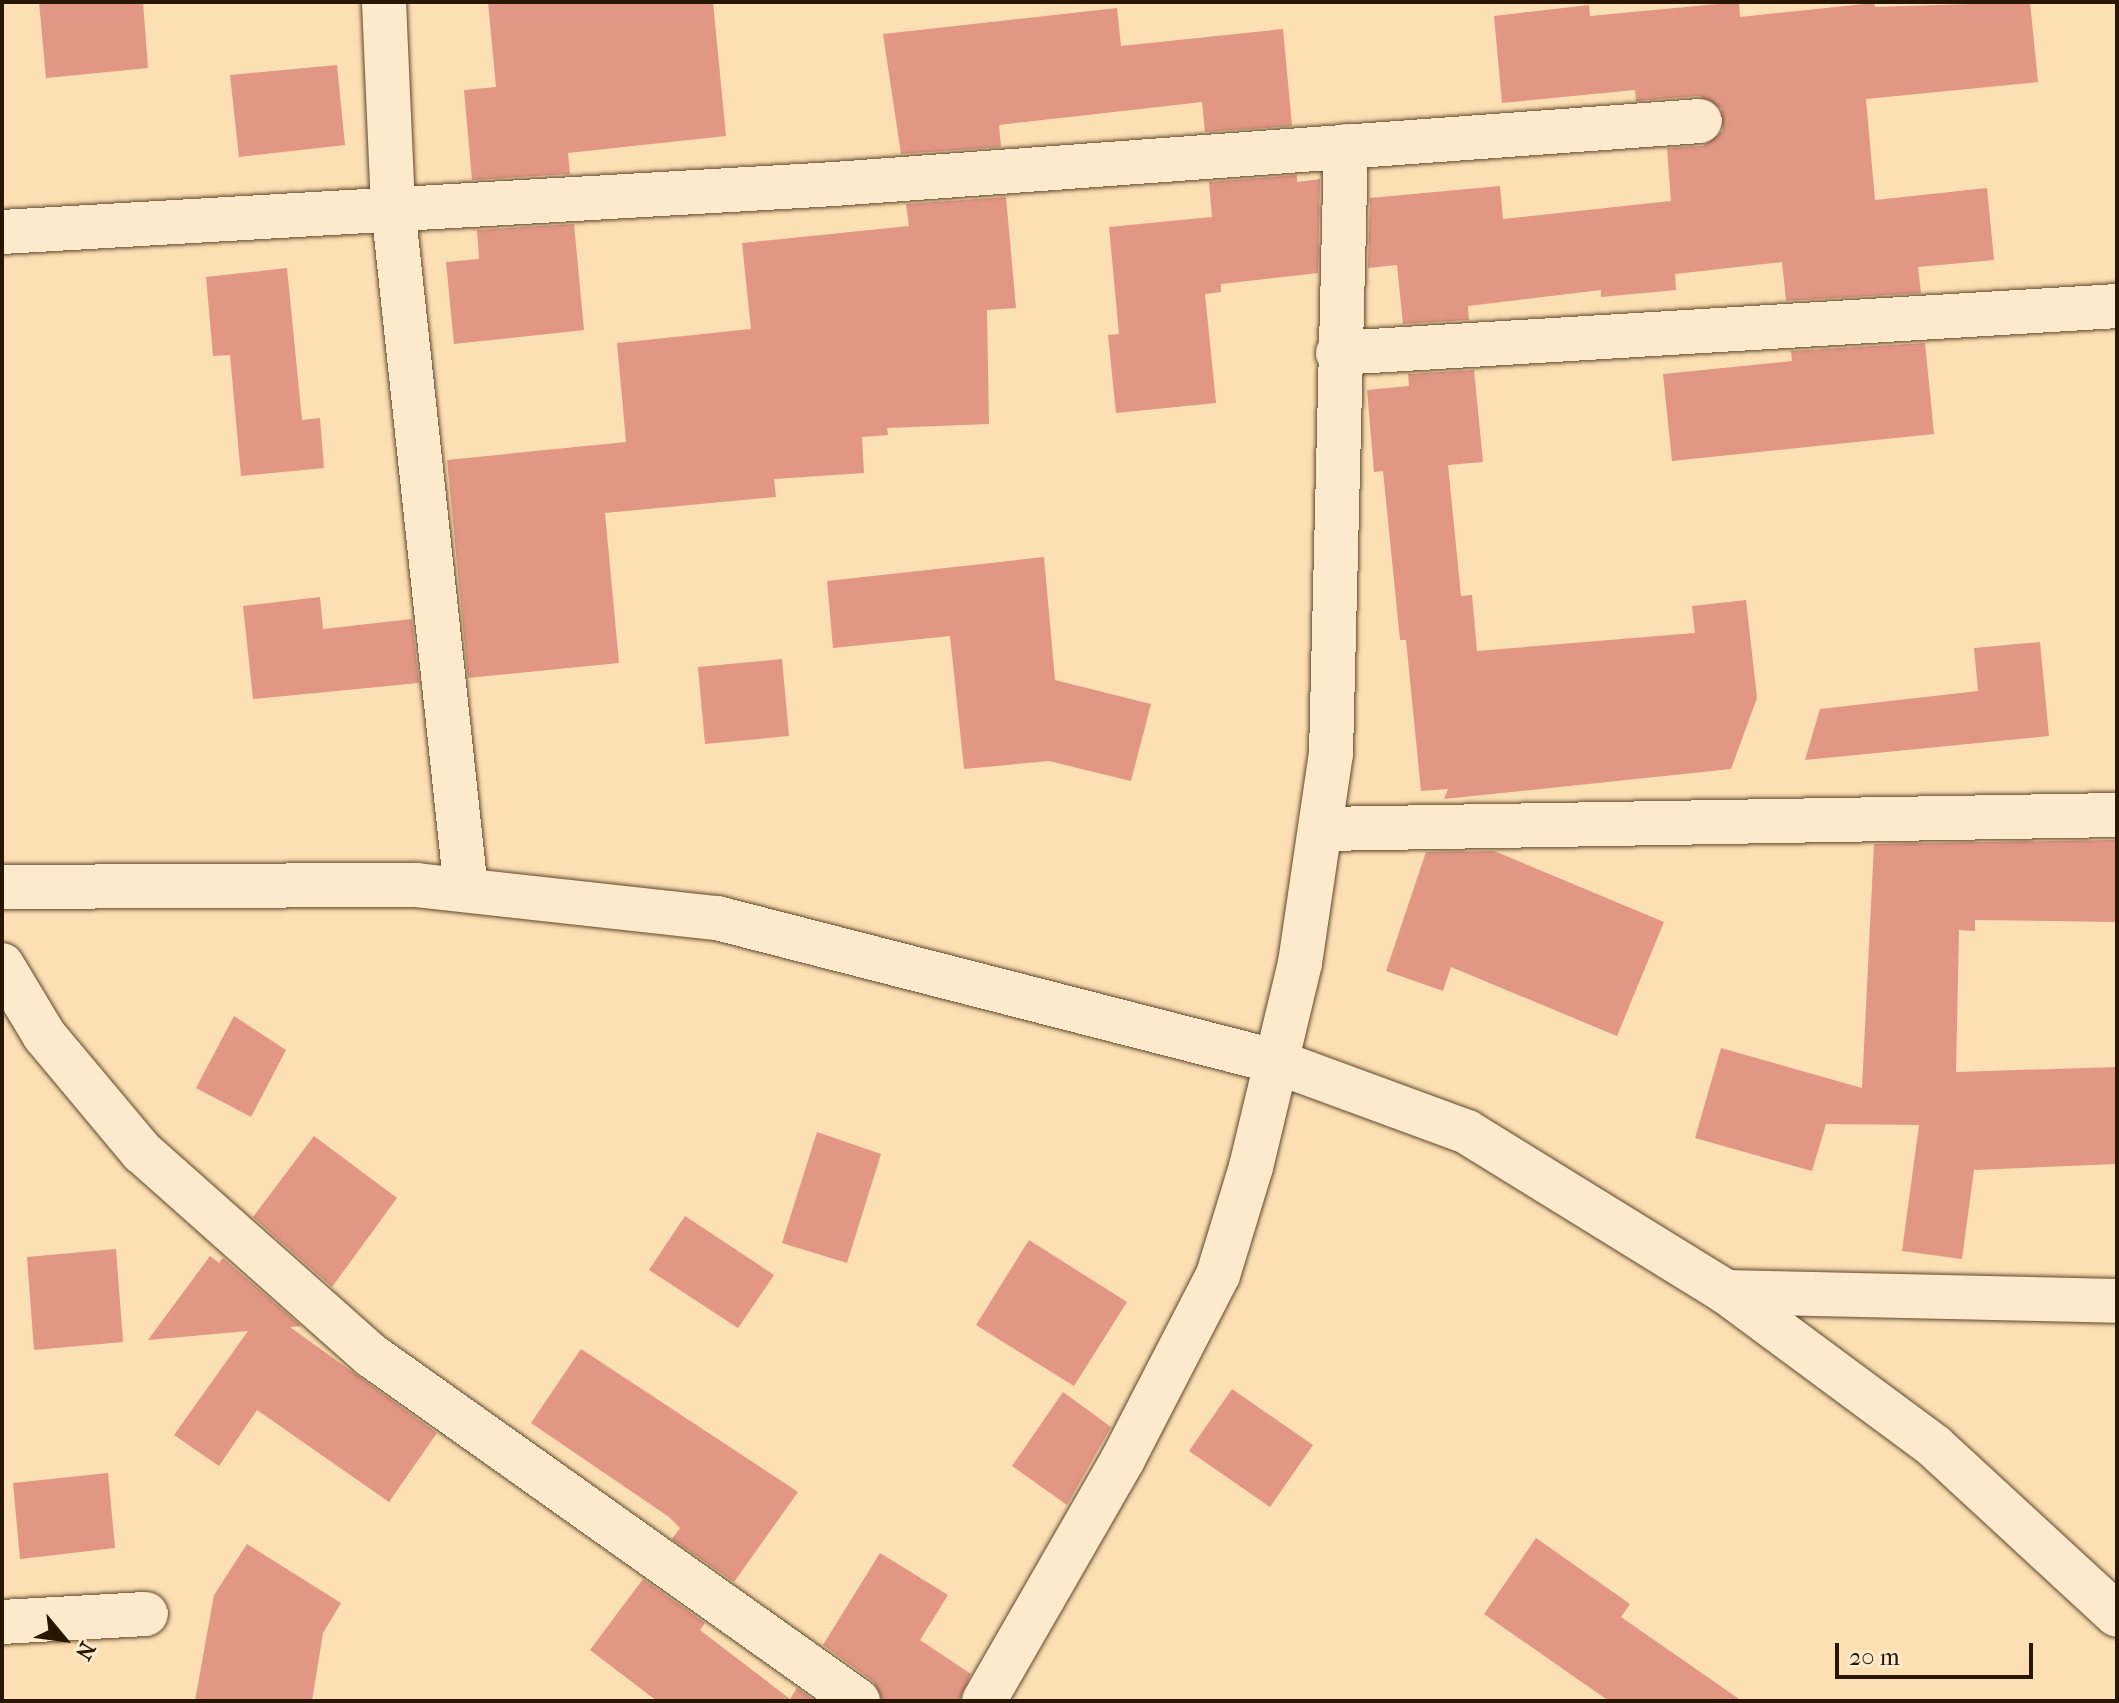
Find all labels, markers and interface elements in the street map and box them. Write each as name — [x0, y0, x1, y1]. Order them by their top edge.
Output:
north arrow — [24, 1599, 104, 1679]
scale bar — [1839, 1627, 2037, 1677]
text: N — [70, 1637, 100, 1664]
text: 20 m — [1849, 1643, 1900, 1671]

